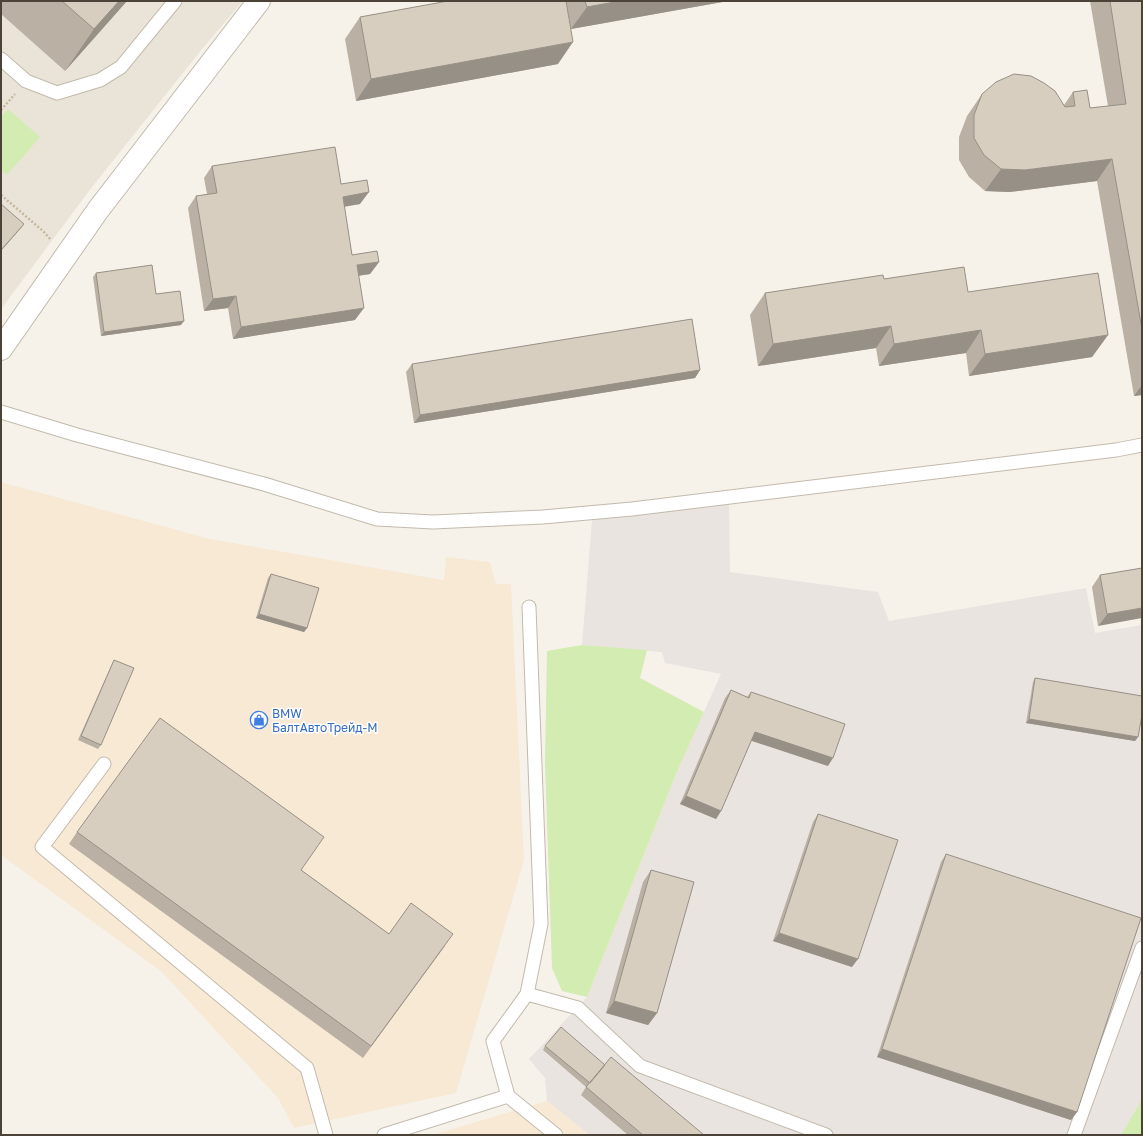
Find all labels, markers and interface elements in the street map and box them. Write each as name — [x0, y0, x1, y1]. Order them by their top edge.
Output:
place label: BMW БалтАвтоТрейд-М — [272, 706, 377, 735]
shop icon: BMW БалтАвтоТрейд-М — [249, 710, 269, 730]

